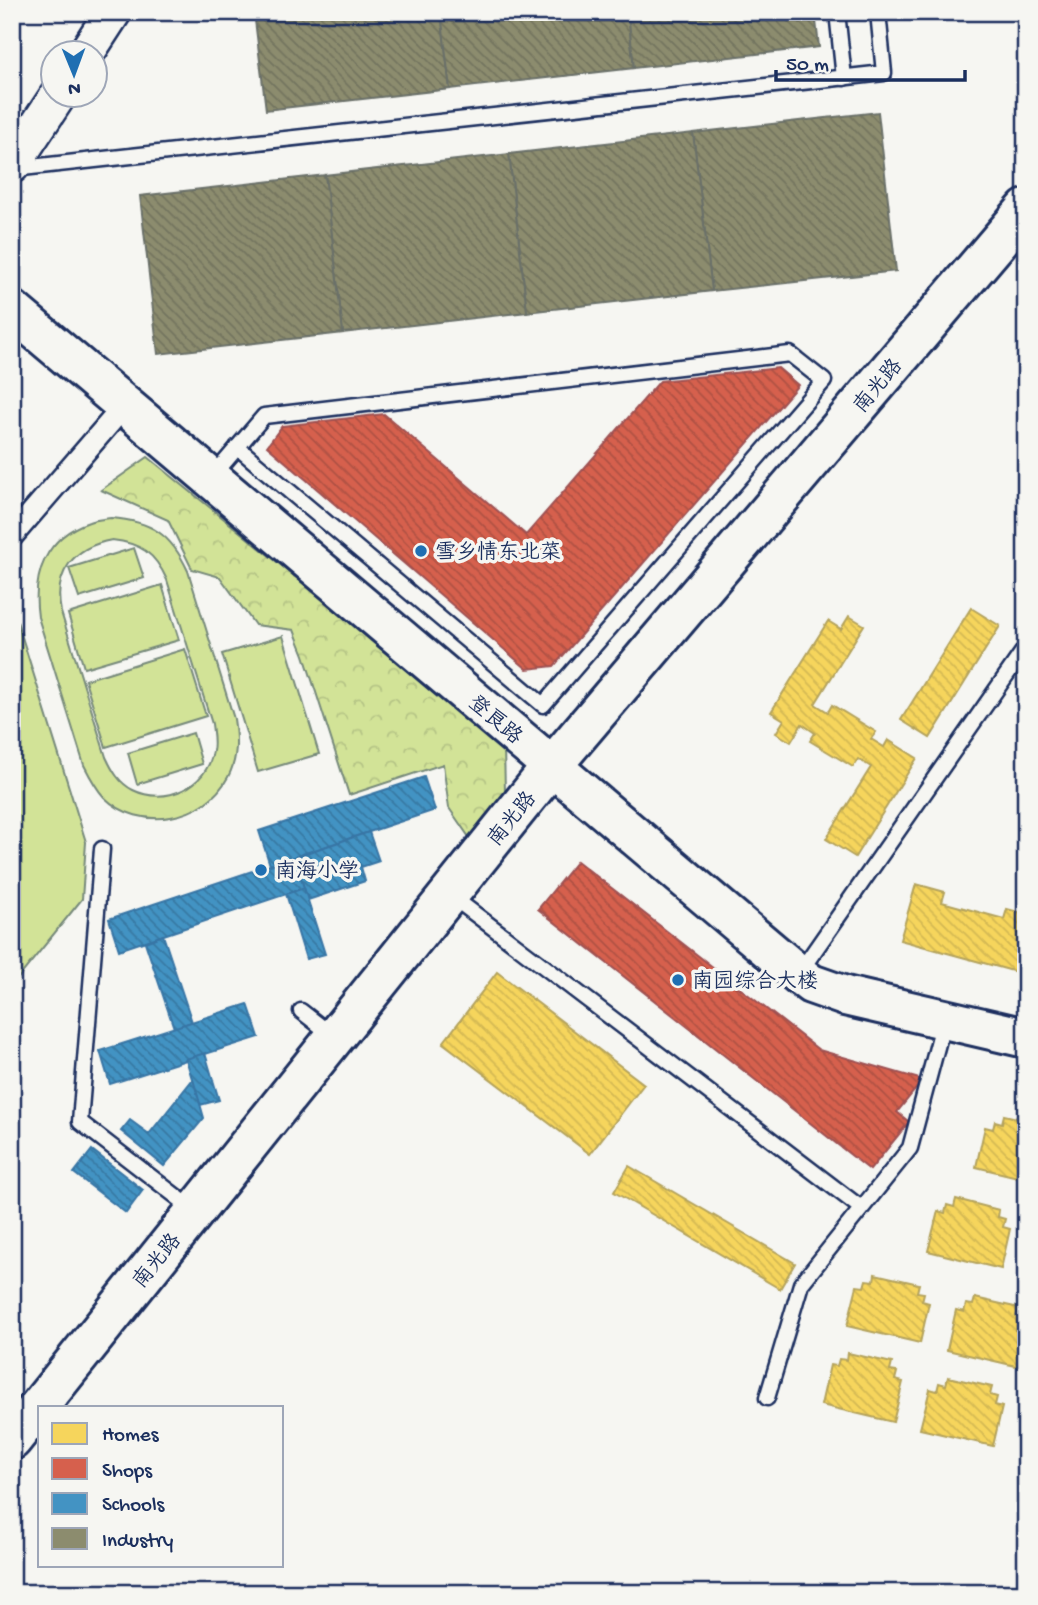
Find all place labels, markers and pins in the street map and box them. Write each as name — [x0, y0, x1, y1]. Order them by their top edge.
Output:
place label: 雪乡情东北菜 — [435, 540, 561, 567]
marker: 雪乡情东北菜 — [413, 543, 429, 559]
place label: 南海小学 — [275, 859, 359, 886]
marker: 南海小学 — [253, 862, 269, 878]
place label: 南园综合大楼 — [692, 969, 818, 996]
marker: 南园综合大楼 — [670, 972, 686, 988]

